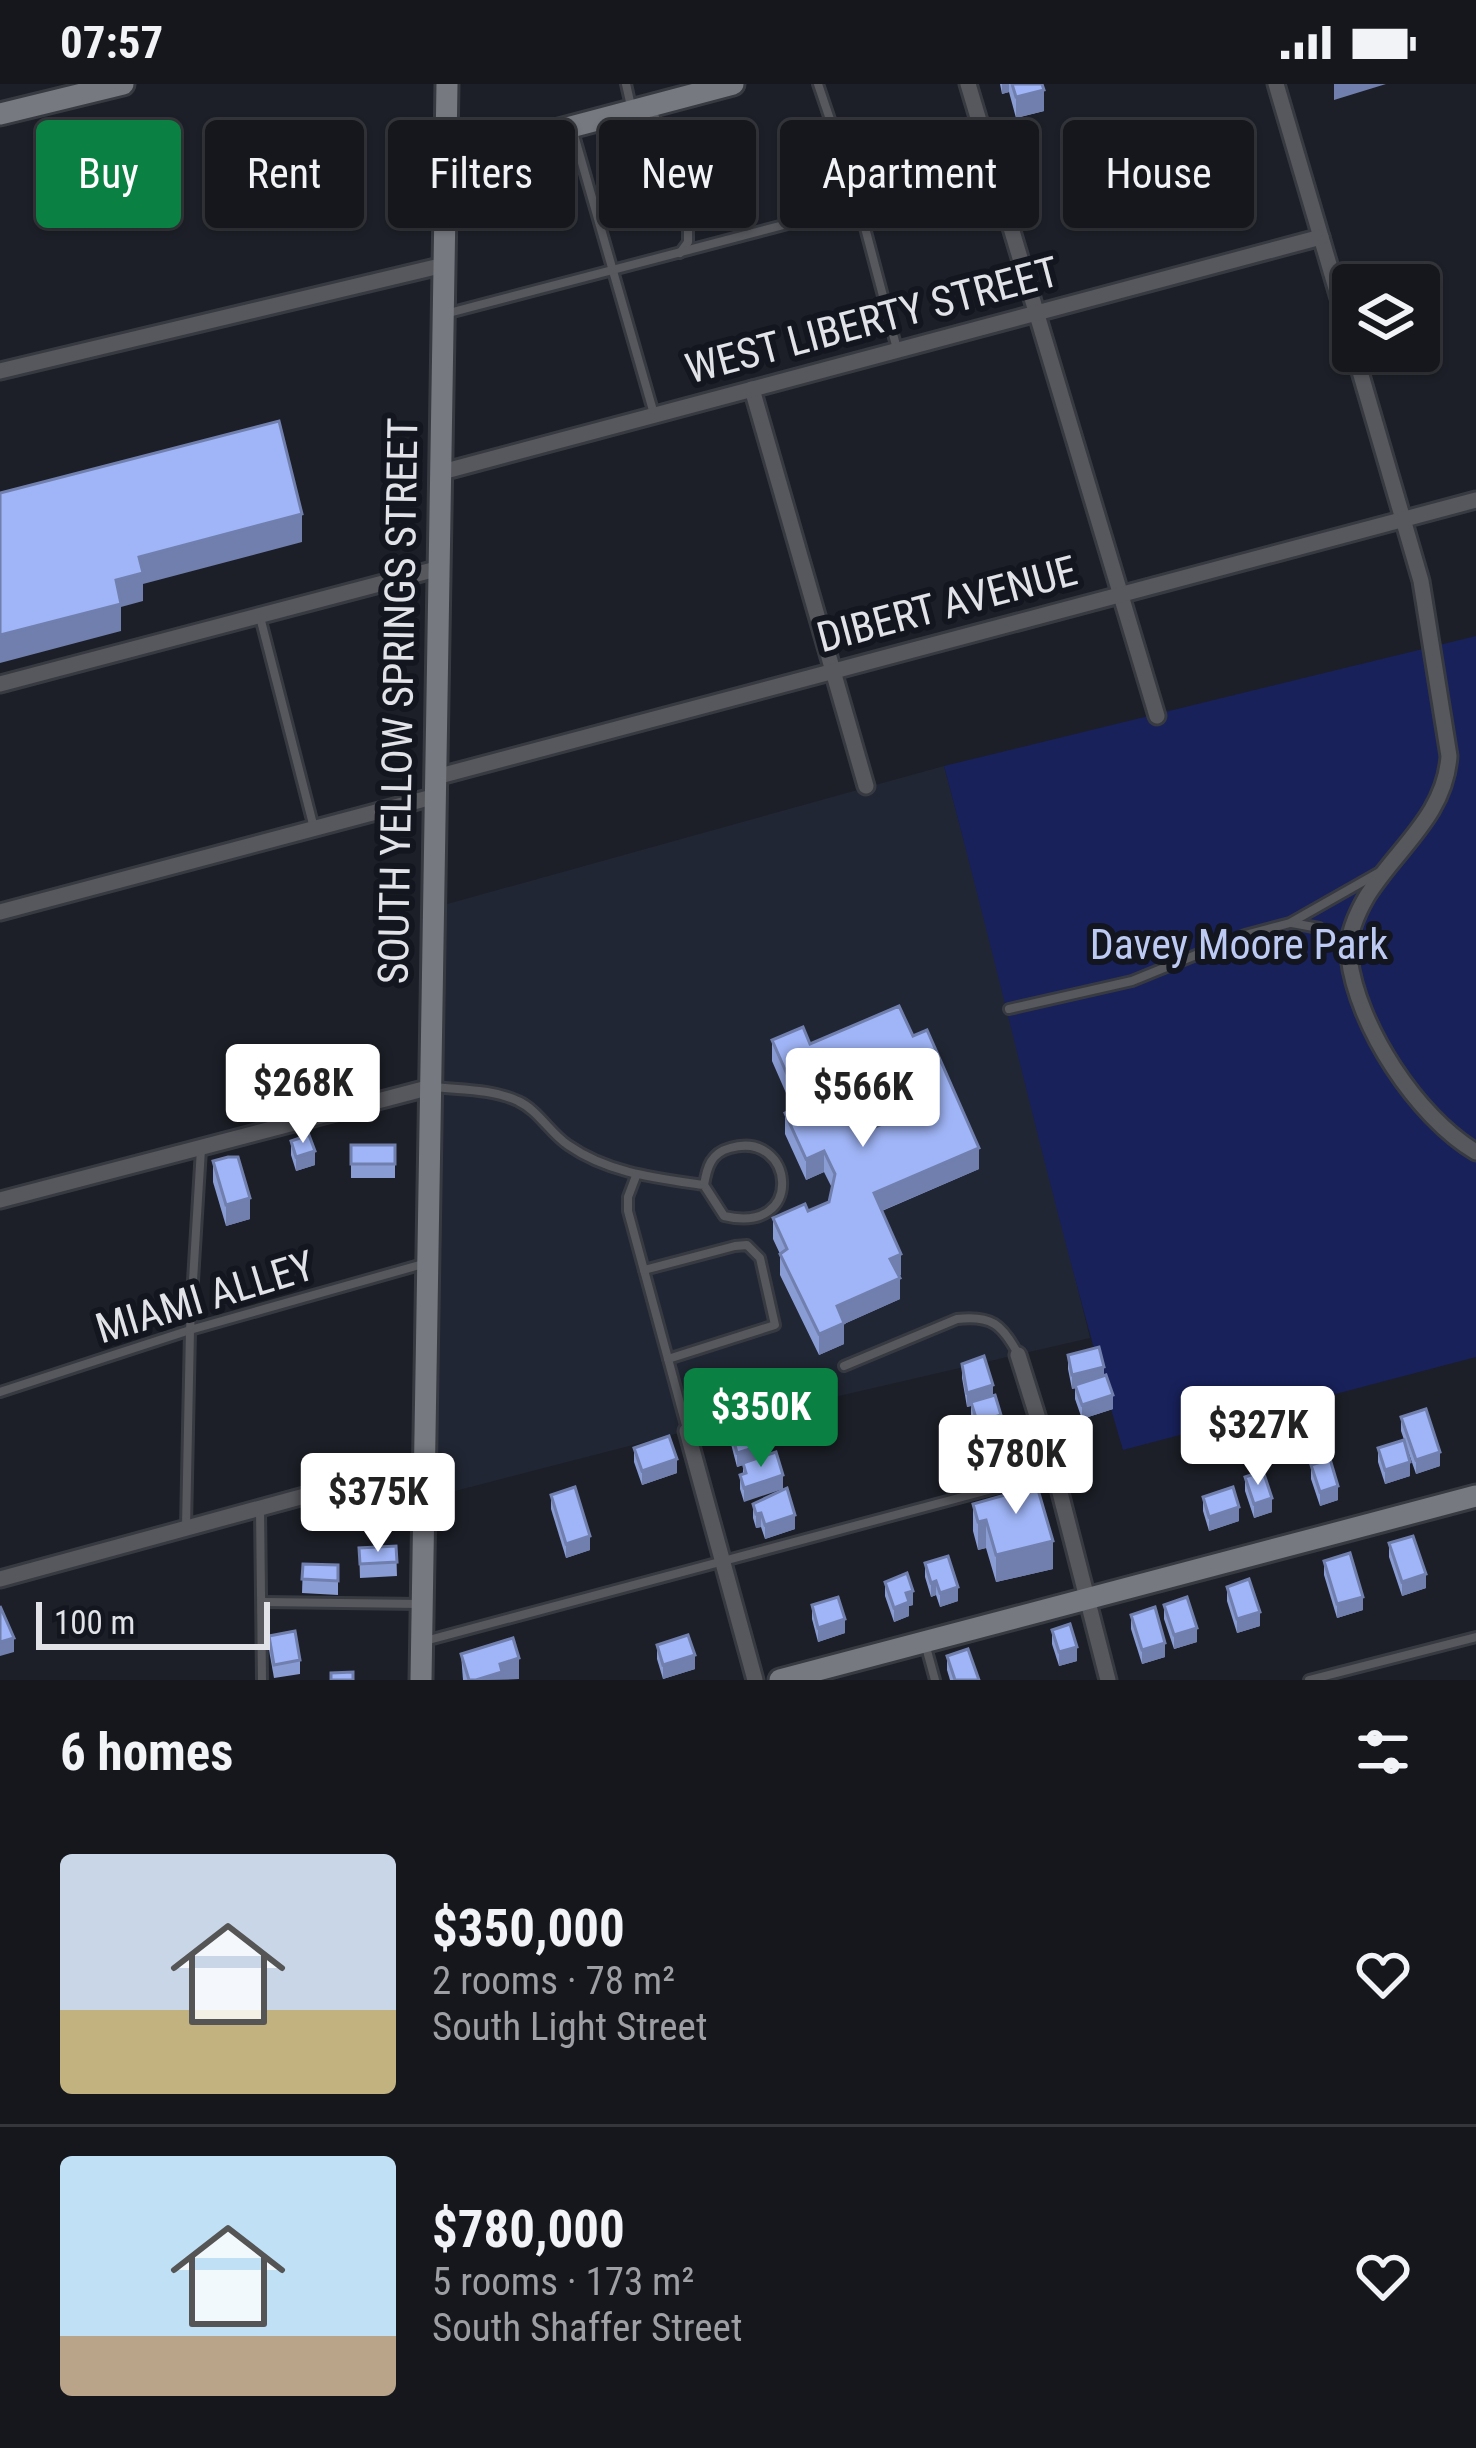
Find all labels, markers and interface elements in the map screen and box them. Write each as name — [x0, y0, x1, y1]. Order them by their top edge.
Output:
text: 07:57 — [60, 16, 163, 69]
chip: Buy — [36, 120, 181, 228]
chip: Rent — [205, 120, 364, 228]
chip: Filters — [388, 120, 575, 228]
chip: New — [599, 120, 756, 228]
chip: Apartment — [780, 120, 1039, 228]
chip: House — [1063, 120, 1254, 228]
street label: WEST LIBERTY STREET — [680, 247, 1064, 393]
map controls — [1332, 264, 1440, 372]
button: layers — [1332, 264, 1440, 372]
street label: SOUTH YELLOW SPRINGS STREET — [369, 417, 427, 985]
street label: DIBERT AVENUE — [812, 546, 1082, 662]
park label: Davey Moore Park — [1090, 920, 1388, 969]
pin: $268K — [219, 1044, 387, 1146]
pin: $566K — [779, 1048, 947, 1150]
text: $268K — [253, 1060, 353, 1106]
text: $566K — [813, 1064, 913, 1110]
street label: MIAMI ALLEY — [90, 1241, 320, 1353]
pin: $350K — [677, 1368, 845, 1470]
text: $350K — [711, 1384, 811, 1430]
pin: $327K — [1174, 1386, 1342, 1488]
text: $327K — [1208, 1402, 1308, 1448]
pin: $780K — [932, 1415, 1100, 1517]
text: $780K — [966, 1431, 1066, 1477]
pin: $375K — [294, 1453, 462, 1555]
text: $375K — [328, 1469, 428, 1515]
scale bar — [36, 1596, 270, 1649]
text: 100 m — [54, 1603, 135, 1642]
icon: filters — [1350, 1719, 1416, 1785]
text: 6 homes — [60, 1723, 233, 1782]
text: $350,000 — [432, 1899, 625, 1958]
icon: home — [156, 1902, 300, 2046]
icon: heart — [1350, 1941, 1416, 2007]
text: 2 rooms · 78 m² — [432, 1958, 675, 2004]
text: South Light Street — [432, 2004, 707, 2050]
text: $780,000 — [432, 2200, 625, 2259]
icon: home — [156, 2204, 300, 2348]
icon: heart — [1350, 2243, 1416, 2309]
text: 5 rooms · 173 m² — [432, 2259, 694, 2305]
text: South Shaffer Street — [432, 2305, 742, 2351]

